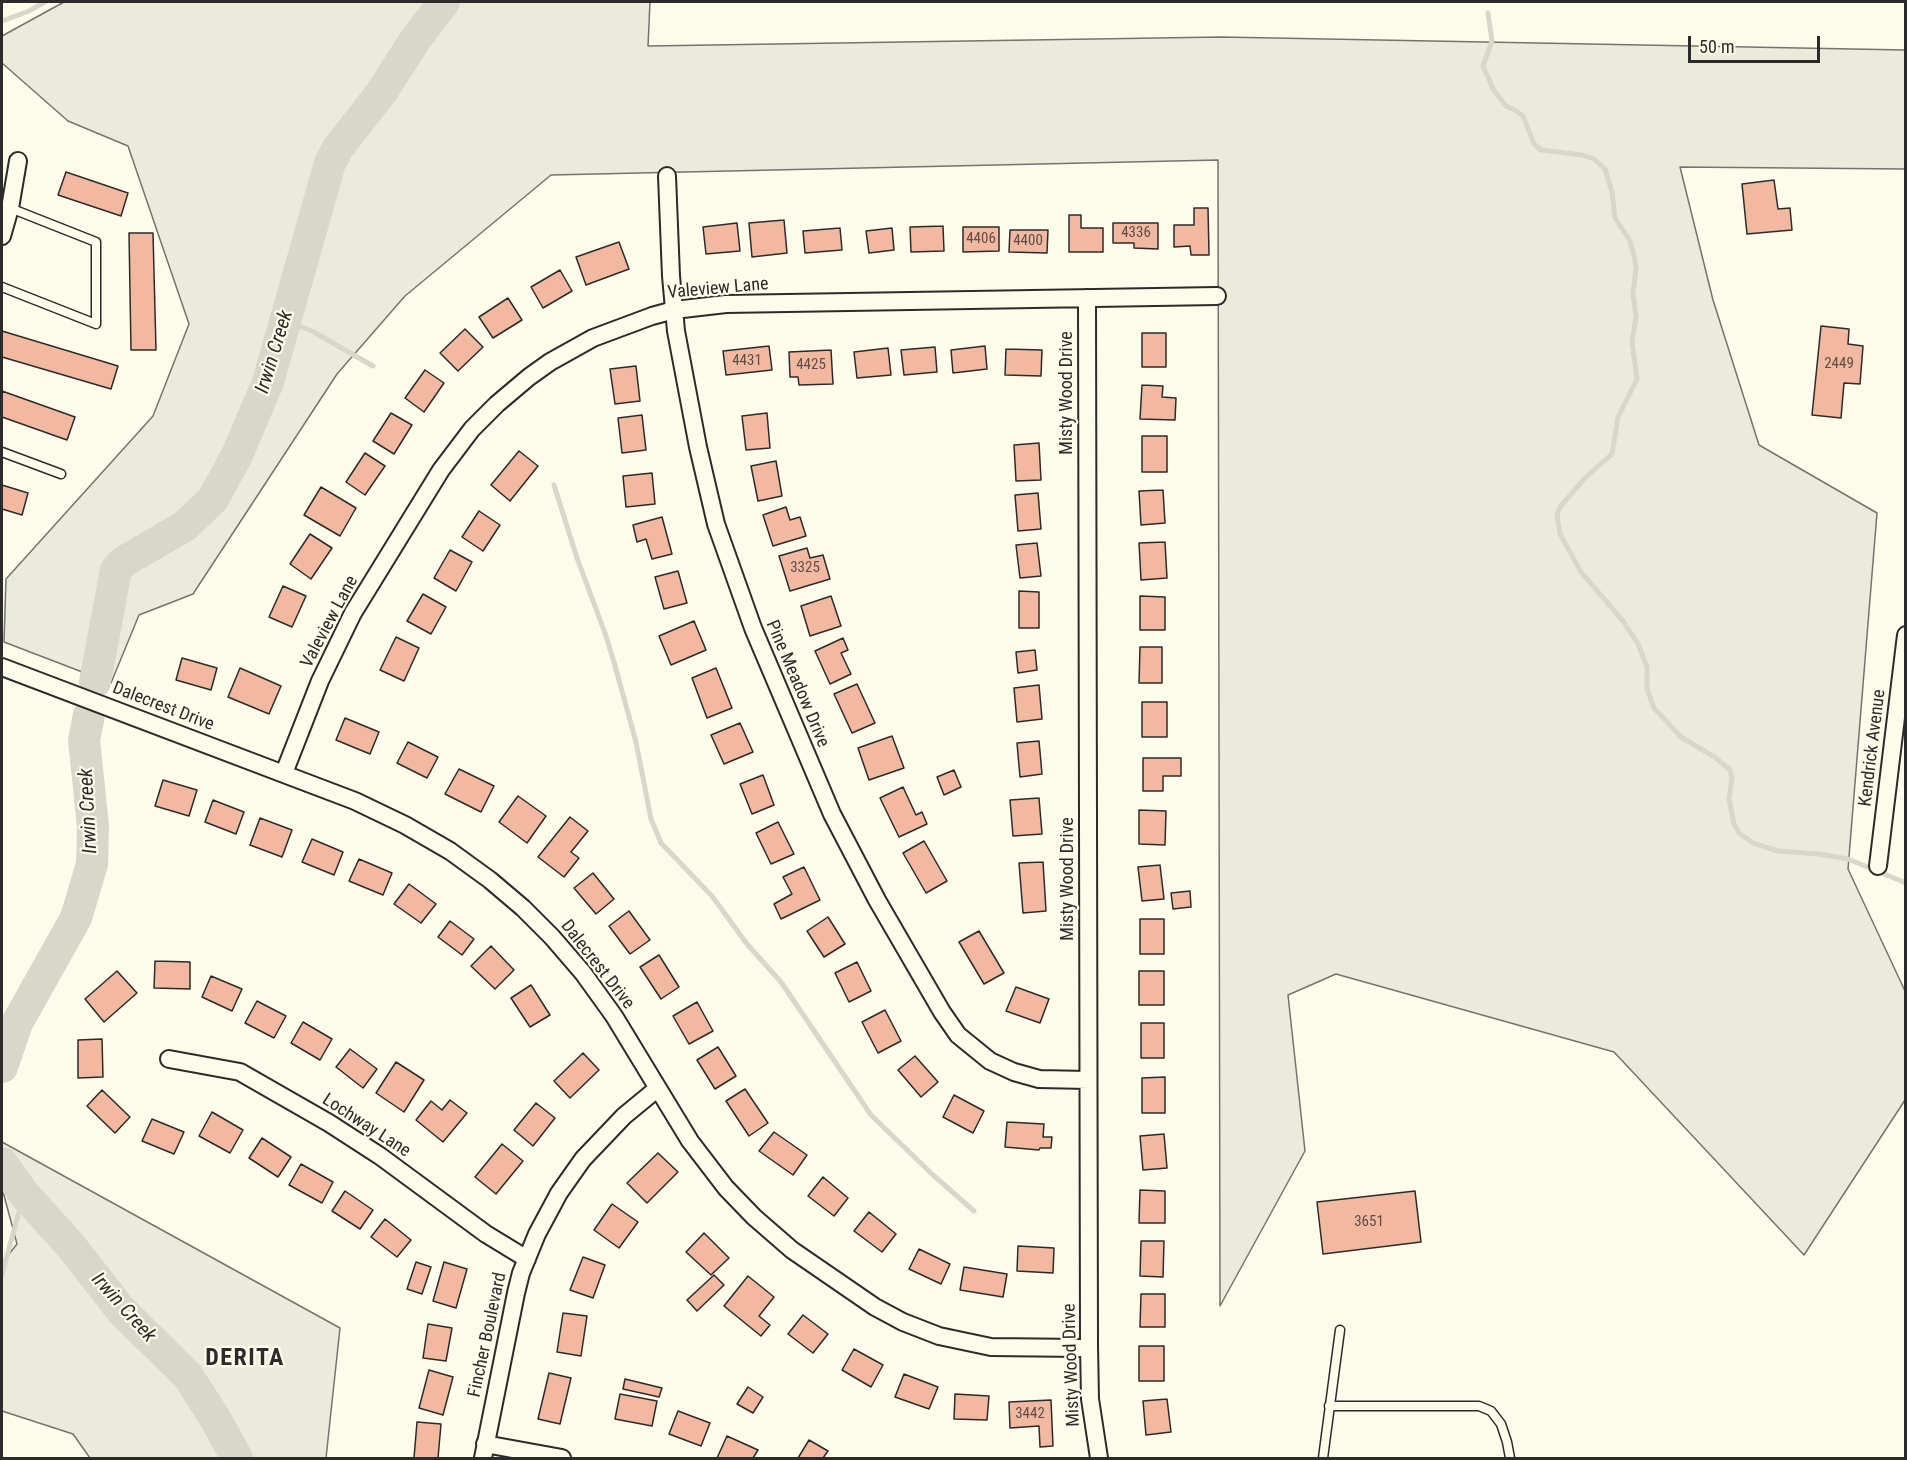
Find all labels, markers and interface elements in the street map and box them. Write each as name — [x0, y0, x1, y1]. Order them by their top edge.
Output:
scale bar — [1691, 24, 1823, 62]
text: 50 m — [1699, 36, 1734, 57]
house number: 4336 — [1121, 224, 1151, 242]
house number: 4406 — [966, 230, 996, 248]
house number: 4400 — [1013, 232, 1043, 250]
street label: Valeview Lane — [667, 274, 769, 304]
water label: Irwin Creek — [251, 308, 299, 396]
street label: Misty Wood Drive — [1056, 331, 1078, 455]
house number: 4431 — [732, 352, 762, 370]
house number: 2449 — [1824, 355, 1854, 373]
house number: 4425 — [796, 356, 826, 374]
house number: 3325 — [790, 559, 820, 577]
street label: Valeview Lane — [297, 572, 363, 672]
street label: Pine Meadow Drive — [761, 617, 833, 751]
street label: Dalecrest Drive — [109, 678, 217, 736]
street label: Kendrick Avenue — [1855, 688, 1891, 808]
water label: Irwin Creek — [75, 768, 103, 854]
street label: Misty Wood Drive — [1057, 817, 1079, 941]
street label: Dalecrest Drive — [556, 916, 638, 1014]
street label: Lochway Lane — [318, 1090, 414, 1162]
house number: 3651 — [1354, 1213, 1384, 1231]
water label: Irwin Creek — [85, 1268, 161, 1348]
street label: Fincher Boulevard — [464, 1271, 512, 1399]
street label: Misty Wood Drive — [1059, 1303, 1085, 1427]
district label: DERITA — [205, 1345, 285, 1373]
house number: 3442 — [1015, 1405, 1045, 1423]

